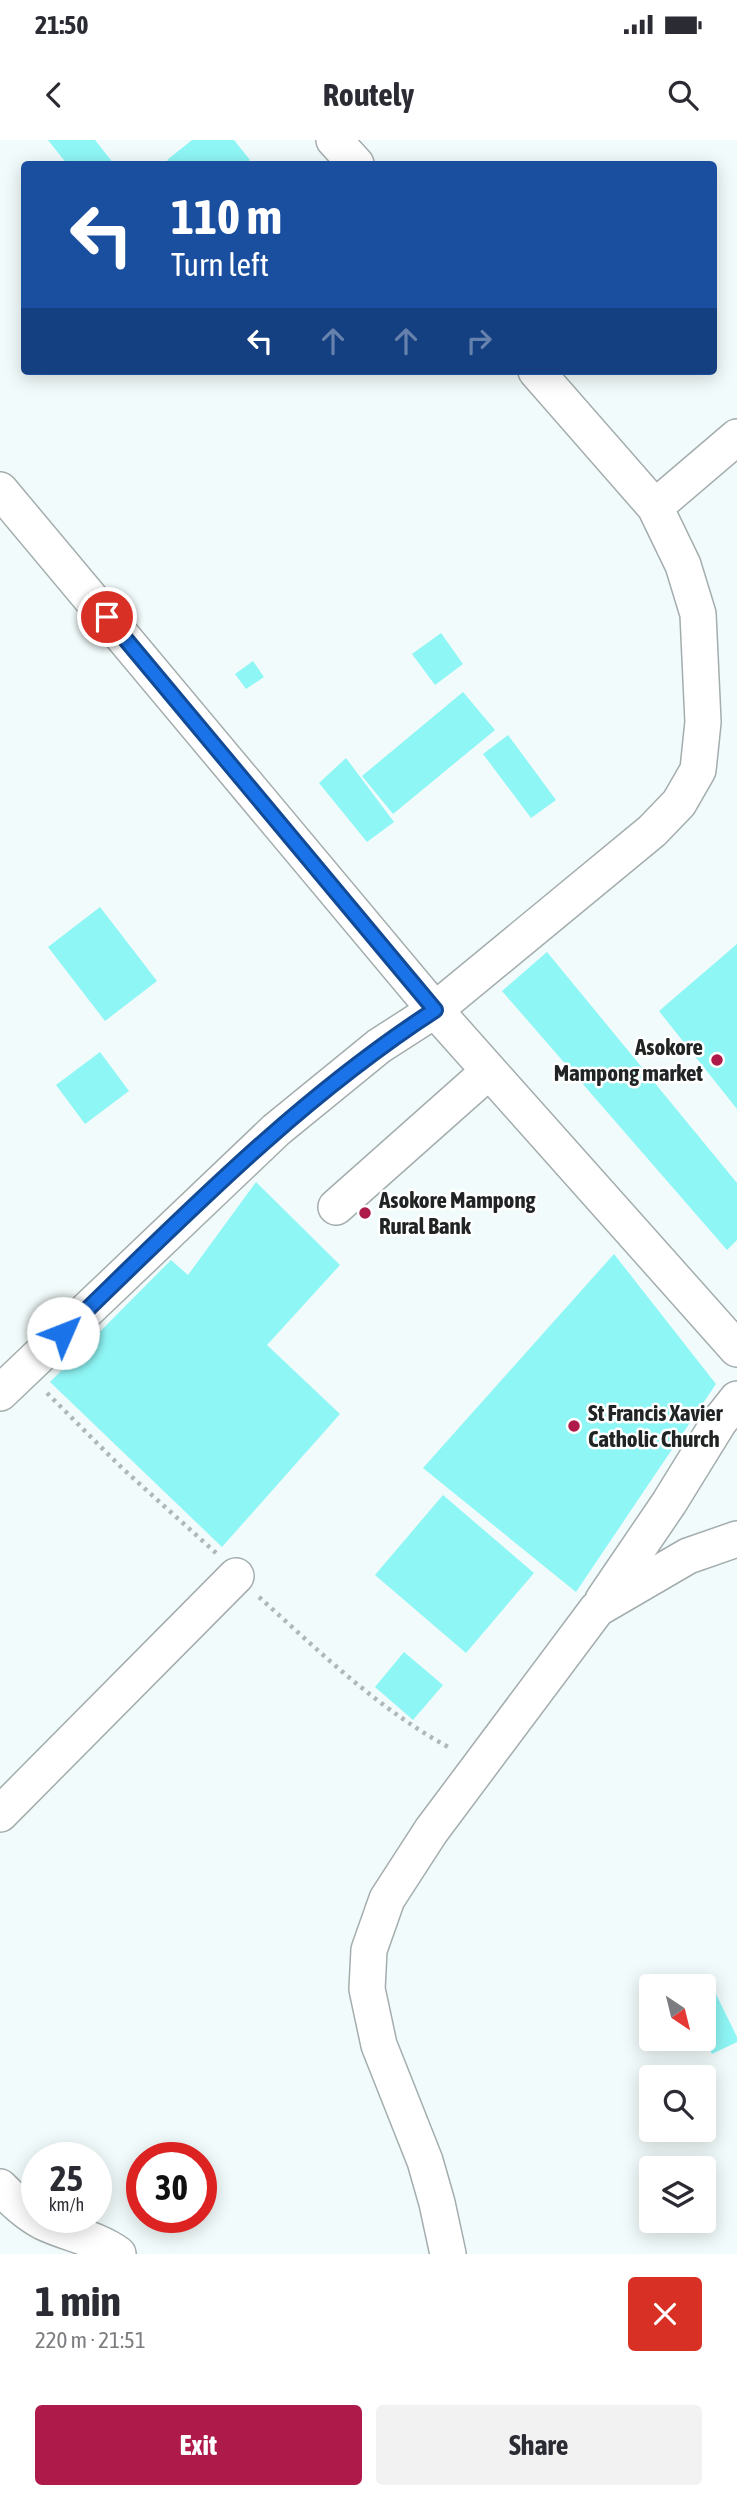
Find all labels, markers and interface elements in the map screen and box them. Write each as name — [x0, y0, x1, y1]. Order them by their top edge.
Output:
text: 21:50 — [35, 10, 89, 40]
icon: back — [35, 76, 73, 114]
text: Routely — [323, 76, 414, 113]
icon: search — [664, 76, 702, 114]
text: 110 m — [171, 188, 282, 244]
icon: left — [56, 189, 147, 280]
text: Turn left — [171, 246, 269, 283]
icon: left — [241, 322, 279, 360]
icon: ahead — [314, 322, 352, 360]
icon: ahead — [387, 322, 425, 360]
icon: right — [460, 322, 498, 360]
pin — [77, 587, 137, 647]
icon: arrive — [88, 598, 126, 636]
place label: Asokore Mampong market — [554, 1034, 703, 1086]
marker: Asokore Mampong market — [709, 1052, 725, 1068]
place label: Asokore Mampong Rural Bank — [378, 1187, 536, 1239]
marker: Asokore Mampong Rural Bank — [357, 1205, 373, 1221]
position arrow — [26, 1296, 100, 1370]
place label: St Francis Xavier Catholic Church — [588, 1400, 724, 1452]
marker: St Francis Xavier Catholic Church — [566, 1418, 582, 1434]
north arrow — [639, 1974, 716, 2051]
map controls — [639, 1974, 716, 2233]
button: search — [639, 2065, 716, 2142]
speed limit sign: 30 — [126, 2142, 217, 2233]
button: layers — [639, 2156, 716, 2233]
text: 25 — [50, 2158, 83, 2198]
text: km/h — [49, 2194, 84, 2215]
text: 1 min — [35, 2277, 121, 2325]
button: close — [628, 2277, 702, 2351]
text: 220 m · 21:51 — [35, 2327, 146, 2353]
button: Exit — [35, 2405, 362, 2485]
button: Share — [376, 2405, 702, 2485]

